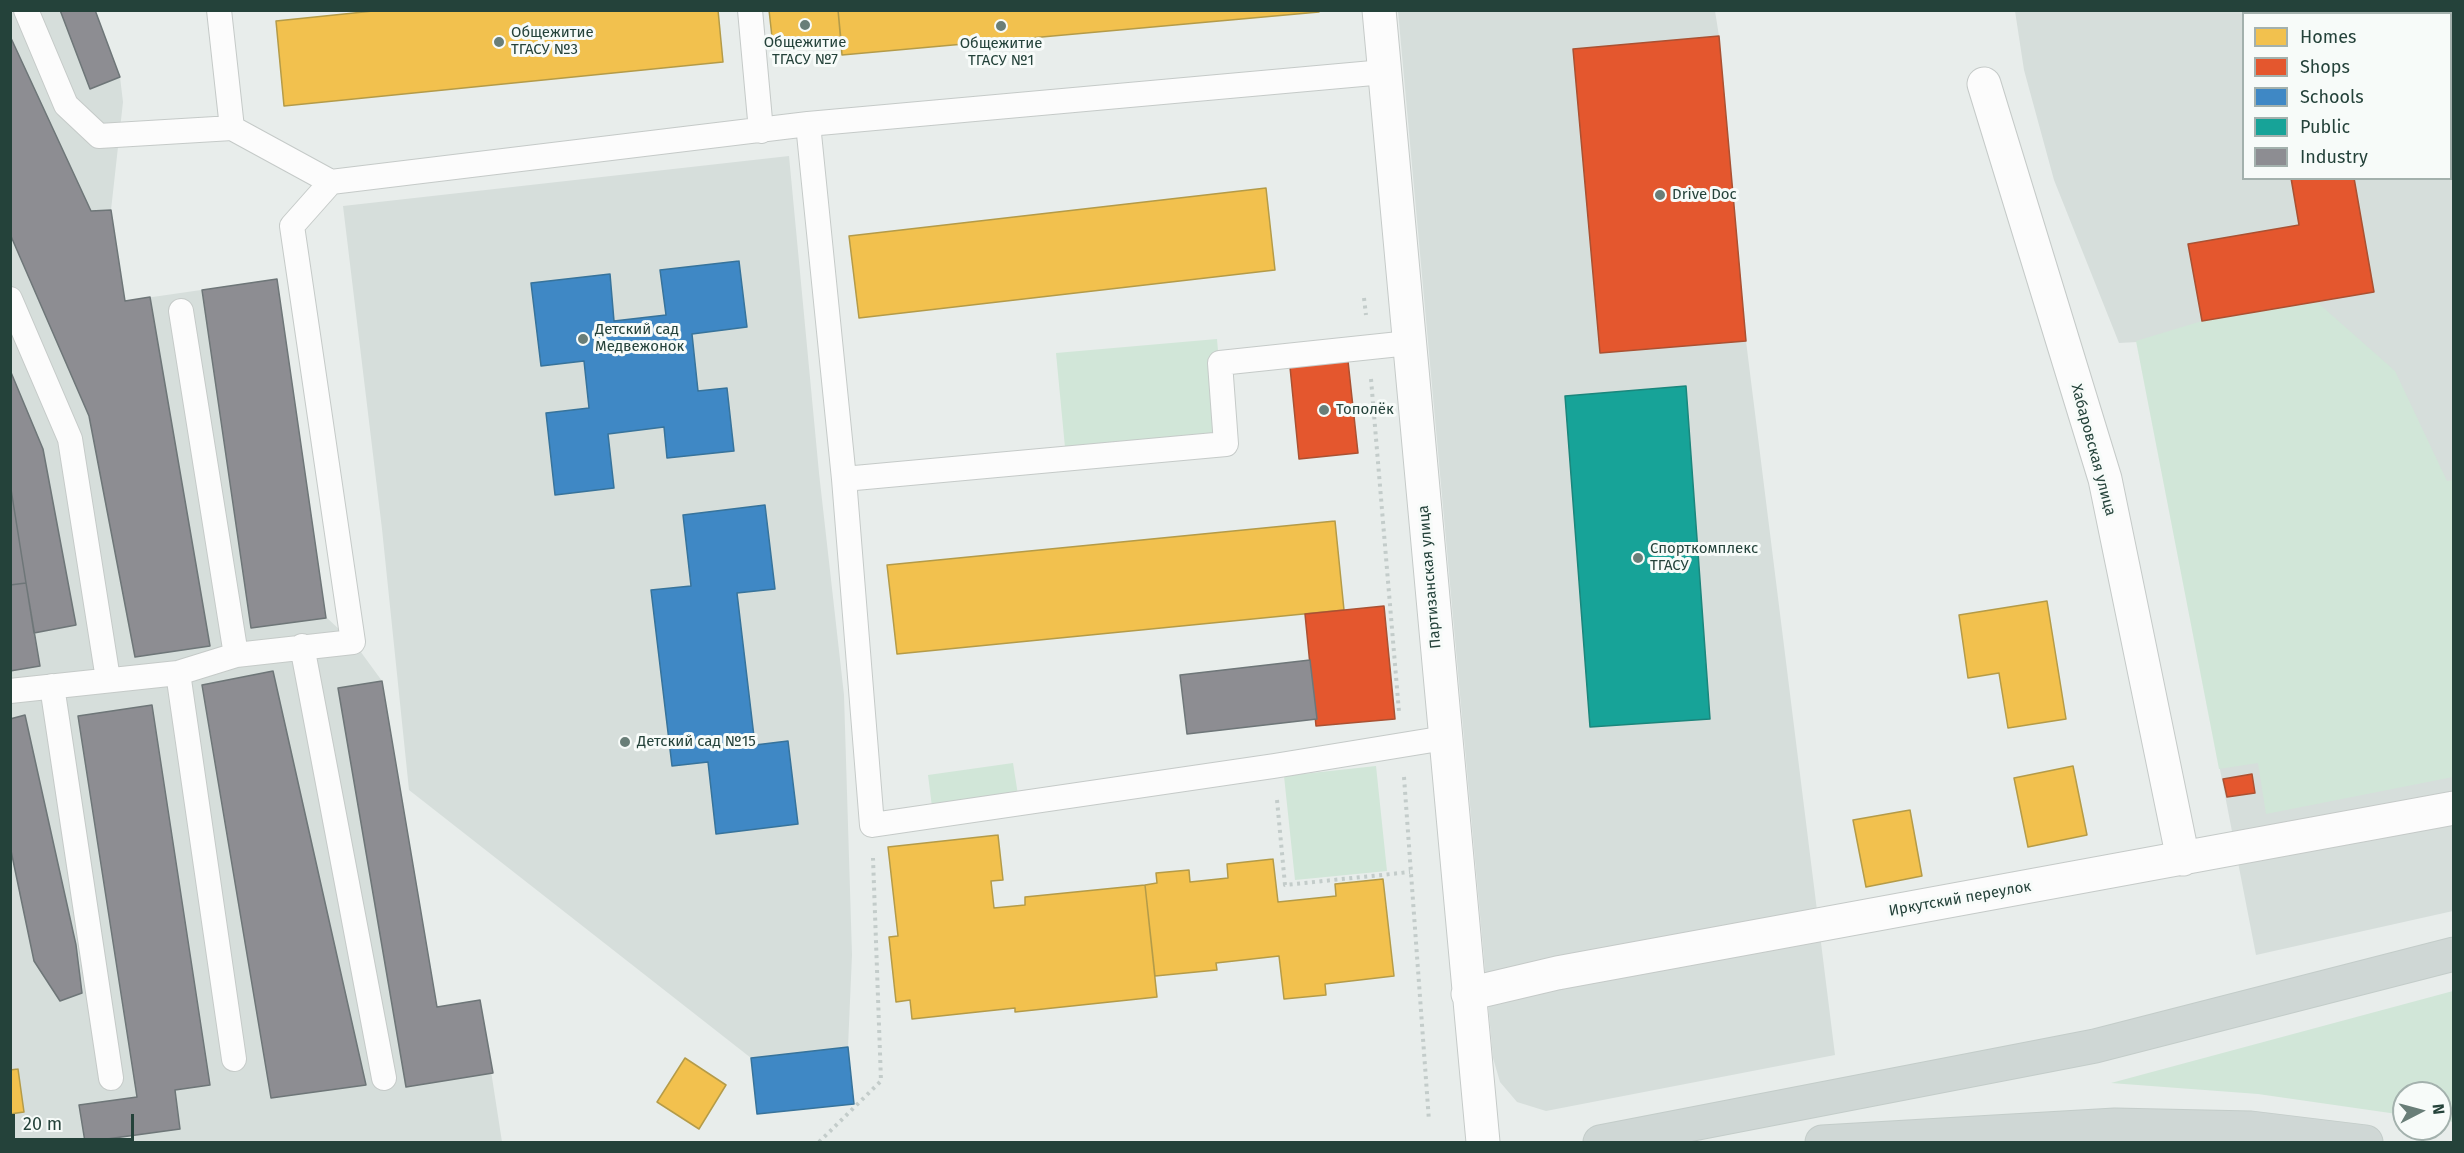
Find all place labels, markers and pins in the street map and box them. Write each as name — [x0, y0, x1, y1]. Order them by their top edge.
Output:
marker: Общежитие ТГАСУ №7 — [798, 18, 812, 32]
marker: Общежитие ТГАСУ №1 — [994, 19, 1008, 33]
place label: Общежитие ТГАСУ №3 — [511, 24, 594, 59]
place label: Общежитие ТГАСУ №7 — [764, 34, 846, 69]
marker: Общежитие ТГАСУ №3 — [492, 35, 506, 49]
place label: Общежитие ТГАСУ №1 — [960, 35, 1042, 70]
place label: Drive Doc — [1672, 186, 1737, 204]
marker: Drive Doc — [1653, 188, 1667, 202]
place label: Детский сад Медвежонок — [595, 321, 684, 356]
marker: Детский сад Медвежонок — [576, 332, 590, 346]
place label: Тополёк — [1336, 401, 1394, 419]
marker: Тополёк — [1317, 403, 1331, 417]
place label: Спорткомплекс ТГАСУ — [1650, 540, 1758, 575]
marker: Спорткомплекс ТГАСУ — [1631, 551, 1645, 565]
place label: Детский сад №15 — [637, 733, 756, 751]
marker: Детский сад №15 — [618, 735, 632, 749]

